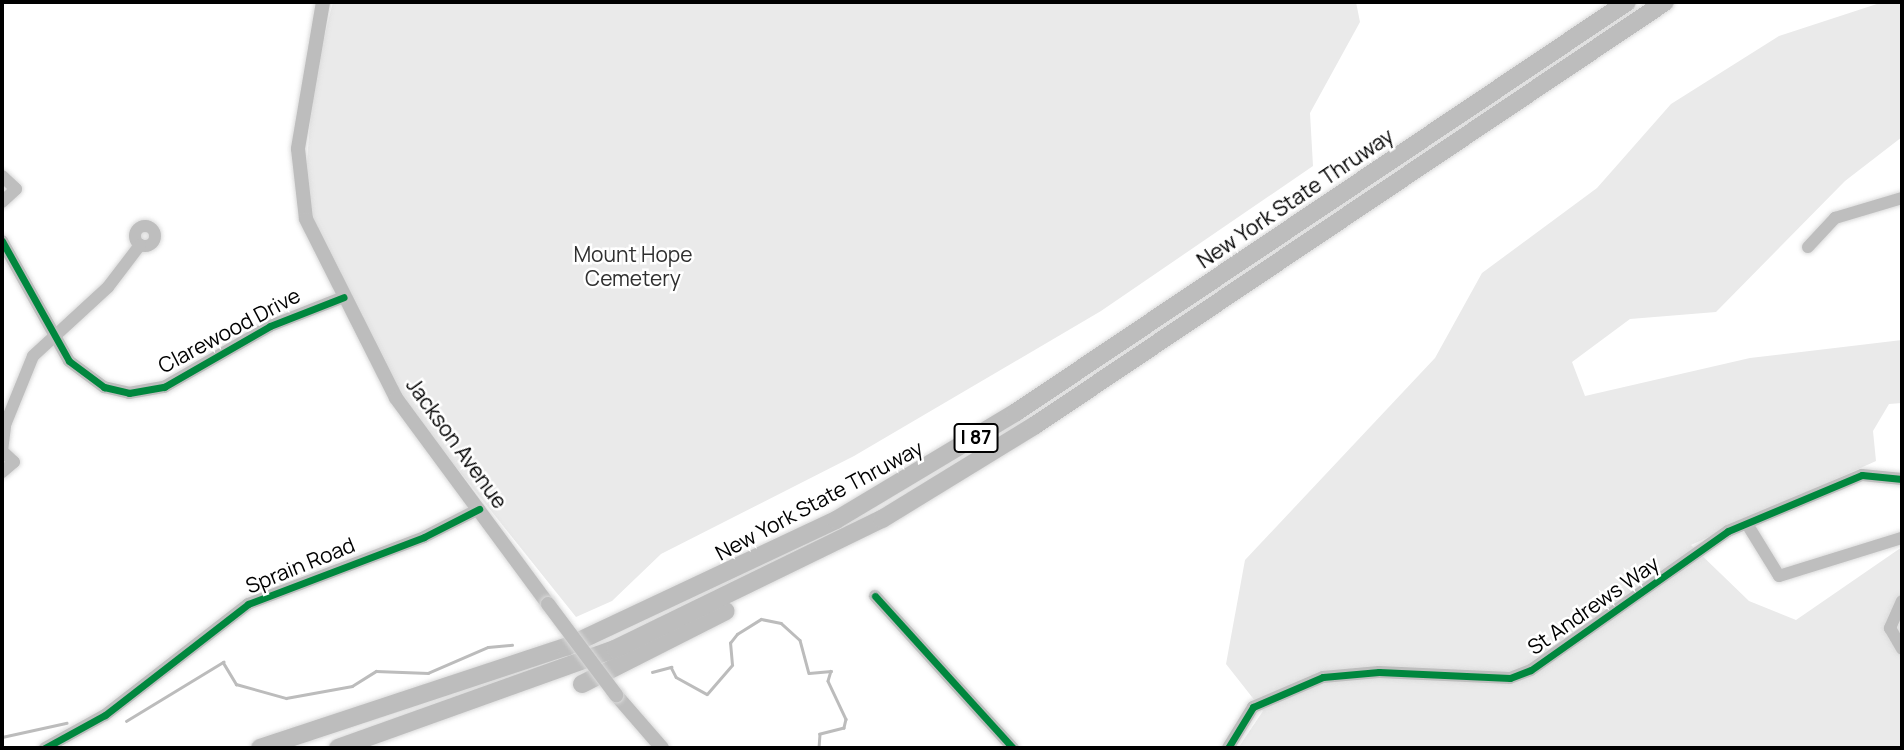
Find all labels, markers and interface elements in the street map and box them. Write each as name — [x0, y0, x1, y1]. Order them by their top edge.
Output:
street label: New York State Thruway — [1192, 123, 1398, 273]
park label: Mount Hope Cemetery — [573, 241, 693, 291]
street label: Clarewood Drive — [154, 282, 304, 378]
street label: Jackson Avenue — [401, 373, 513, 513]
road number: I 87 — [953, 422, 999, 453]
street label: New York State Thruway — [711, 435, 927, 565]
street label: Sprain Road — [242, 532, 358, 598]
street label: St Andrews Way — [1522, 550, 1664, 660]

